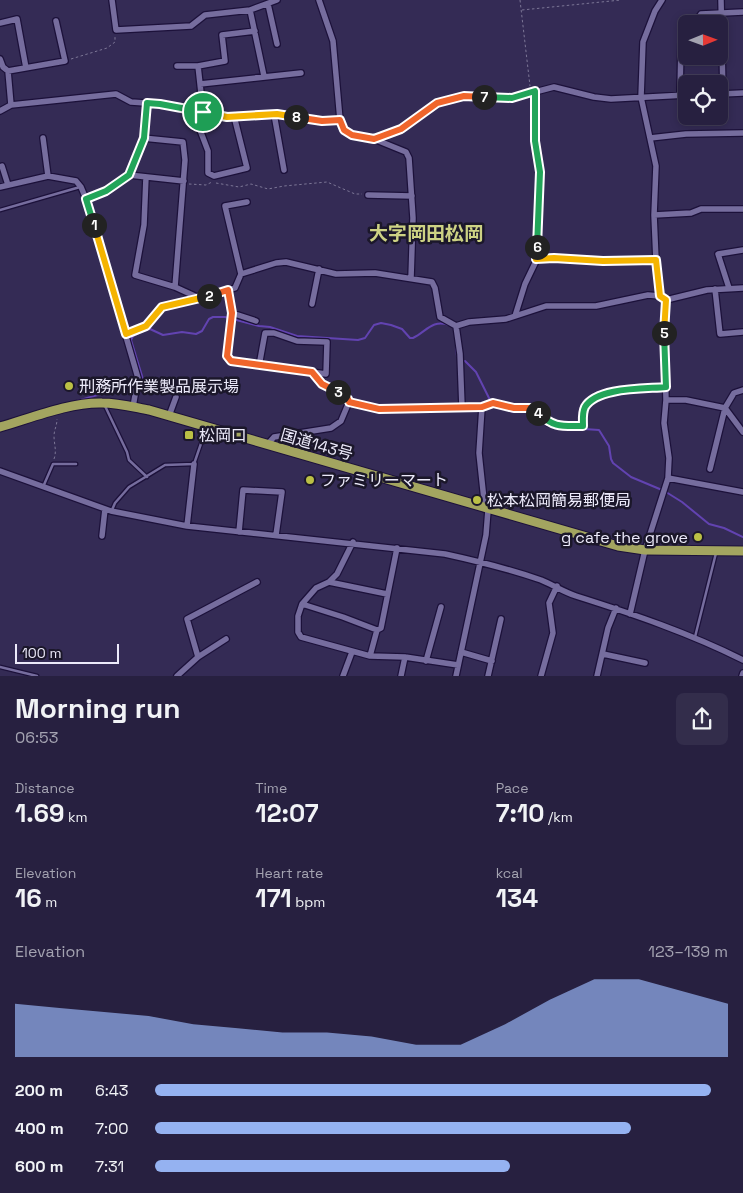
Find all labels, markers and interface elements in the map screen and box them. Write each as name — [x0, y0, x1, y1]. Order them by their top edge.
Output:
north arrow — [678, 15, 728, 65]
map controls — [678, 15, 728, 125]
button: locate — [678, 75, 728, 125]
pin: 7 — [472, 84, 496, 110]
text: 7 — [481, 88, 488, 106]
pin — [182, 91, 224, 133]
icon: arrive — [189, 98, 217, 126]
pin: 8 — [284, 104, 308, 130]
text: 8 — [292, 108, 301, 126]
pin: 1 — [82, 212, 106, 238]
text: 1 — [91, 216, 98, 234]
district label: 大字岡田松岡 — [369, 221, 483, 246]
pin: 6 — [524, 234, 550, 260]
text: 6 — [533, 238, 542, 256]
pin: 2 — [196, 284, 222, 308]
text: 2 — [205, 287, 214, 305]
pin: 5 — [652, 320, 676, 346]
text: 5 — [660, 324, 669, 342]
place label: 刑務所作業製品展示場 — [79, 376, 239, 397]
marker: 刑務所作業製品展示場 — [63, 380, 75, 392]
pin: 3 — [326, 380, 350, 404]
text: 3 — [334, 383, 343, 401]
pin: 4 — [526, 400, 550, 426]
text: 4 — [534, 404, 543, 422]
street label: 国道143号 — [278, 424, 355, 465]
place label: 松岡口 — [199, 425, 247, 446]
marker: 松岡口 — [183, 429, 195, 441]
place label: ファミリーマート — [320, 470, 448, 491]
marker: ファミリーマート — [304, 474, 316, 486]
place label: 松本松岡簡易郵便局 — [487, 490, 631, 511]
marker: 松本松岡簡易郵便局 — [471, 494, 483, 506]
place label: g cafe the grove — [561, 527, 688, 548]
marker: g cafe the grove — [692, 531, 704, 543]
scale bar — [15, 640, 119, 664]
text: 100 m — [22, 644, 61, 662]
text: Morning run — [15, 690, 180, 726]
button: share — [676, 693, 728, 745]
text: 06:53 — [15, 727, 58, 748]
text: Distance — [15, 779, 75, 797]
text: Time — [255, 779, 287, 797]
text: Pace — [496, 779, 528, 797]
text: 1.69 — [15, 797, 64, 829]
text: 12:07 — [255, 797, 318, 829]
text: 7:10 — [496, 797, 544, 829]
text: km — [64, 808, 88, 826]
text: /km — [544, 808, 573, 826]
text: Elevation — [15, 864, 76, 882]
text: Heart rate — [255, 864, 323, 882]
text: kcal — [496, 864, 523, 882]
text: 16 — [15, 882, 42, 914]
text: 171 — [255, 882, 292, 914]
text: 134 — [496, 882, 538, 914]
text: m — [42, 893, 57, 911]
text: bpm — [292, 893, 325, 911]
text: Elevation — [15, 941, 85, 962]
text: 123–139 m — [648, 941, 728, 962]
text: 200 m — [15, 1080, 63, 1101]
text: 6:43 — [95, 1080, 129, 1101]
text: 400 m — [15, 1118, 64, 1139]
text: 7:00 — [95, 1118, 129, 1139]
text: 600 m — [15, 1156, 63, 1177]
text: 7:31 — [95, 1156, 124, 1177]

